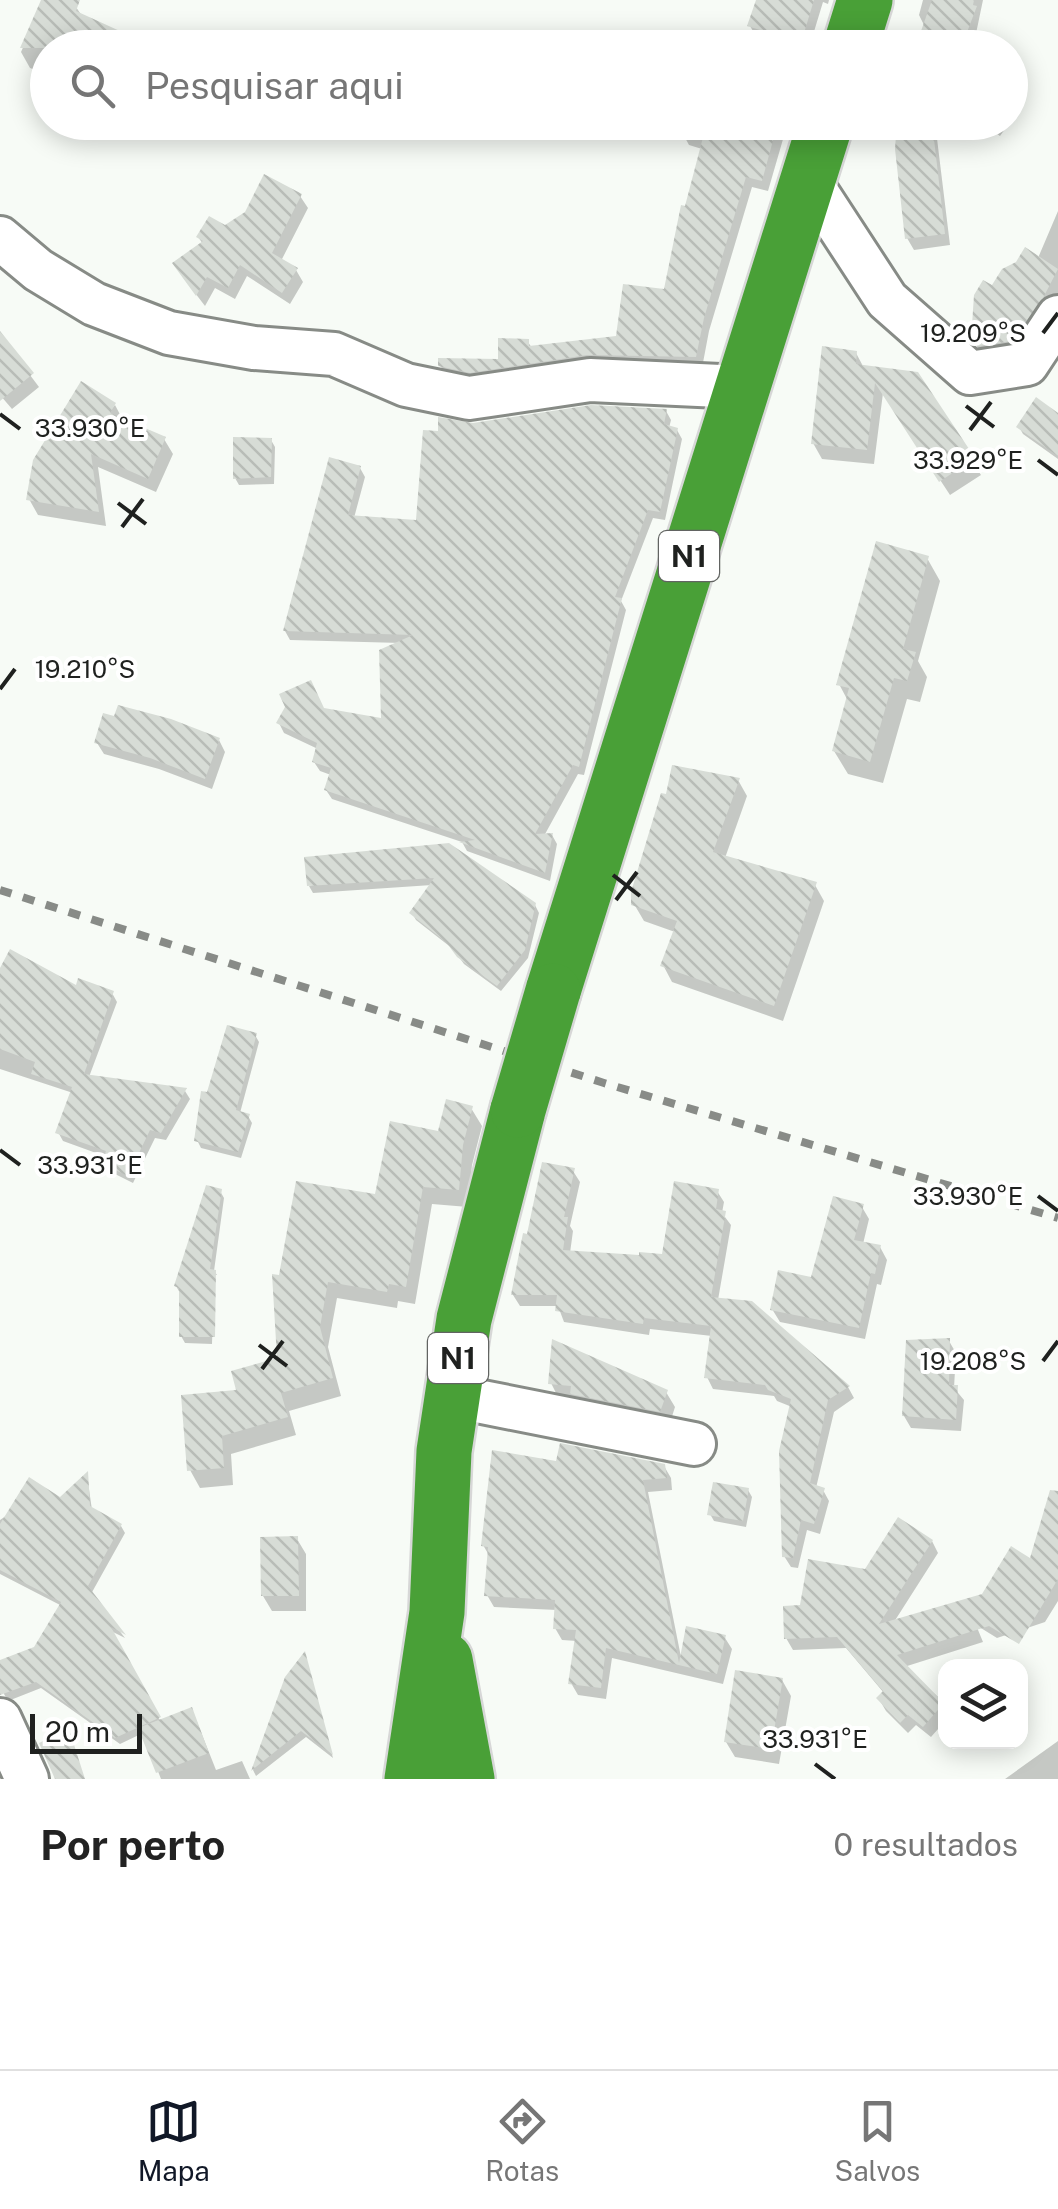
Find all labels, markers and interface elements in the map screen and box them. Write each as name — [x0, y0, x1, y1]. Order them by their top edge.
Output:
search box — [30, 30, 1028, 140]
icon: search — [65, 58, 120, 113]
text: Pesquisar aqui — [145, 63, 404, 108]
text: 19.209°S — [920, 318, 1026, 348]
text: 33.930°E — [35, 413, 145, 443]
text: 33.929°E — [913, 445, 1023, 475]
road number: N1 — [659, 531, 719, 581]
text: 19.210°S — [35, 654, 135, 684]
text: 33.931°E — [37, 1150, 143, 1180]
text: 33.930°E — [913, 1181, 1023, 1211]
road number: N1 — [428, 1333, 488, 1383]
text: 19.208°S — [920, 1346, 1026, 1376]
map controls — [938, 1659, 1028, 1749]
button: layers — [938, 1659, 1028, 1749]
scale bar — [30, 1709, 142, 1754]
text: 20 m — [45, 1715, 110, 1748]
text: 33.931°E — [762, 1724, 868, 1754]
text: Por perto — [40, 1820, 225, 1869]
text: 0 resultados — [834, 1826, 1018, 1863]
tab: Mapa — [138, 2094, 210, 2187]
tab: Rotas — [485, 2094, 559, 2187]
tab: Salvos — [834, 2094, 920, 2187]

